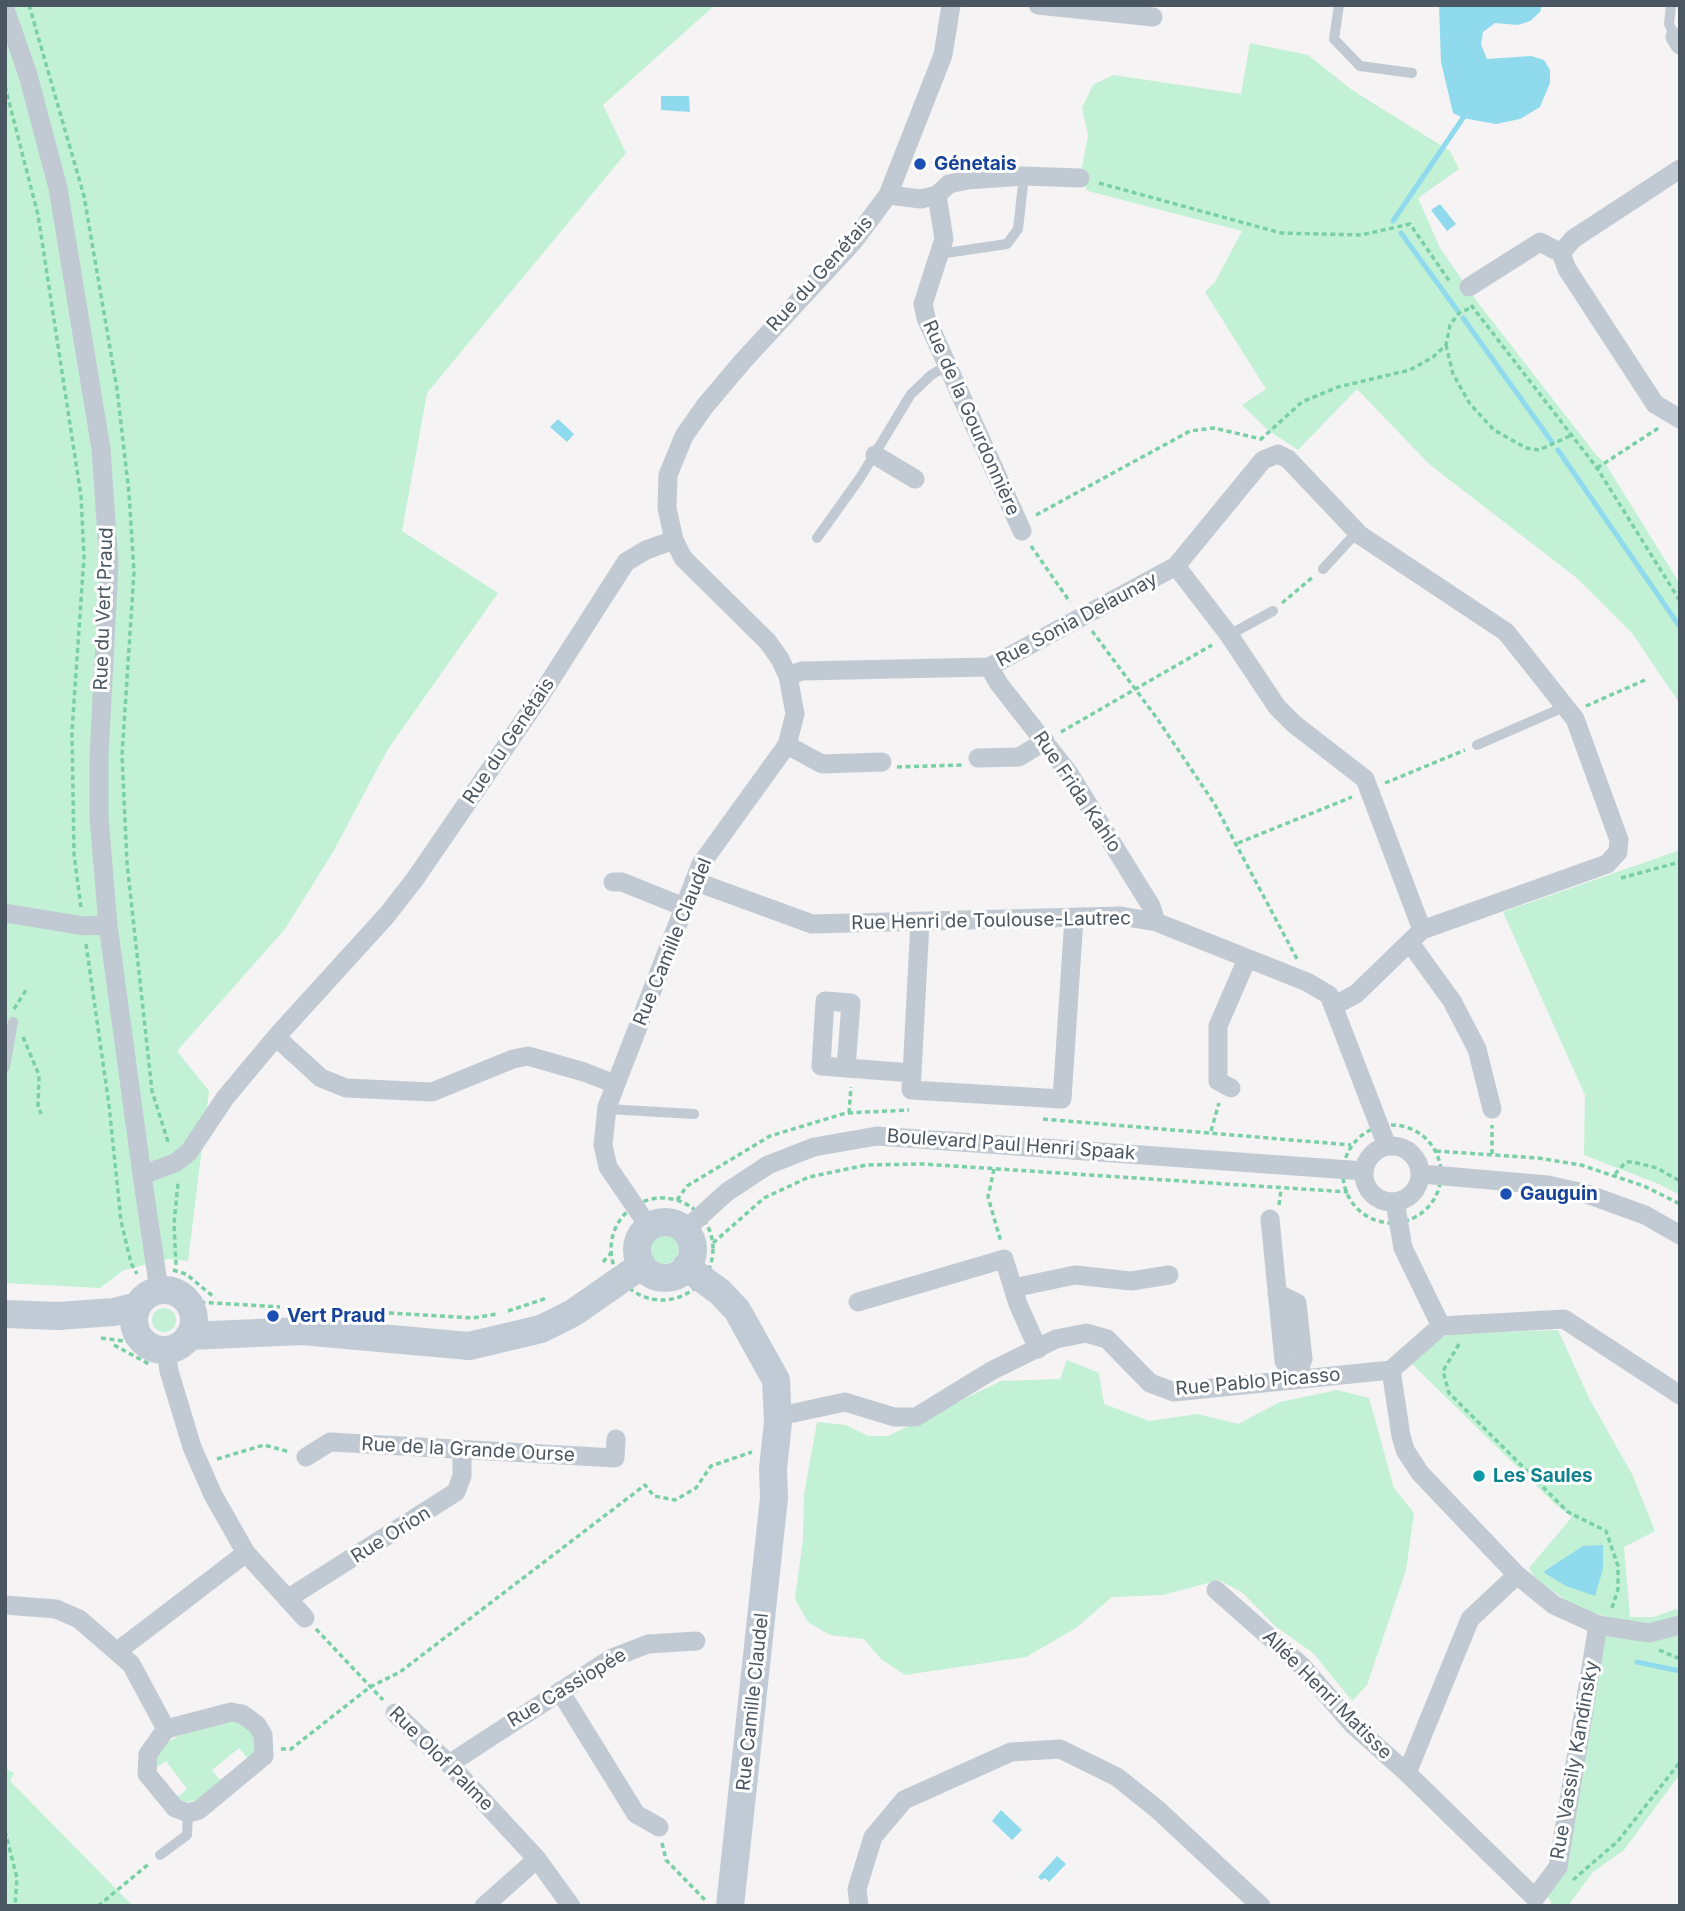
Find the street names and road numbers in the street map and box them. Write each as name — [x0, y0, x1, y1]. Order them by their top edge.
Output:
street label: Rue du Genétais — [762, 212, 878, 336]
street label: Rue de la Gourdonnière — [918, 317, 1024, 519]
street label: Rue du Vert Praud — [90, 527, 118, 691]
street label: Rue Sonia Delaunay — [993, 568, 1161, 672]
street label: Rue du Genétais — [458, 674, 560, 808]
street label: Rue Frida Kahlo — [1028, 727, 1126, 857]
street label: Rue Camille Claudel — [629, 855, 717, 1029]
street label: Rue Henri de Toulouse-Lautrec — [851, 907, 1131, 935]
street label: Boulevard Paul Henri Spaak — [886, 1125, 1136, 1165]
street label: Rue Pablo Picasso — [1175, 1363, 1341, 1401]
street label: Rue de la Grande Ourse — [361, 1433, 575, 1467]
street label: Rue Orion — [347, 1502, 435, 1568]
street label: Rue Camille Claudel — [732, 1612, 774, 1792]
street label: Allée Henri Matisse — [1258, 1626, 1396, 1764]
street label: Rue Cassiopée — [504, 1644, 630, 1732]
street label: Rue Vassily Kandinsky — [1546, 1659, 1604, 1861]
street label: Rue Olof Palme — [384, 1702, 498, 1816]

